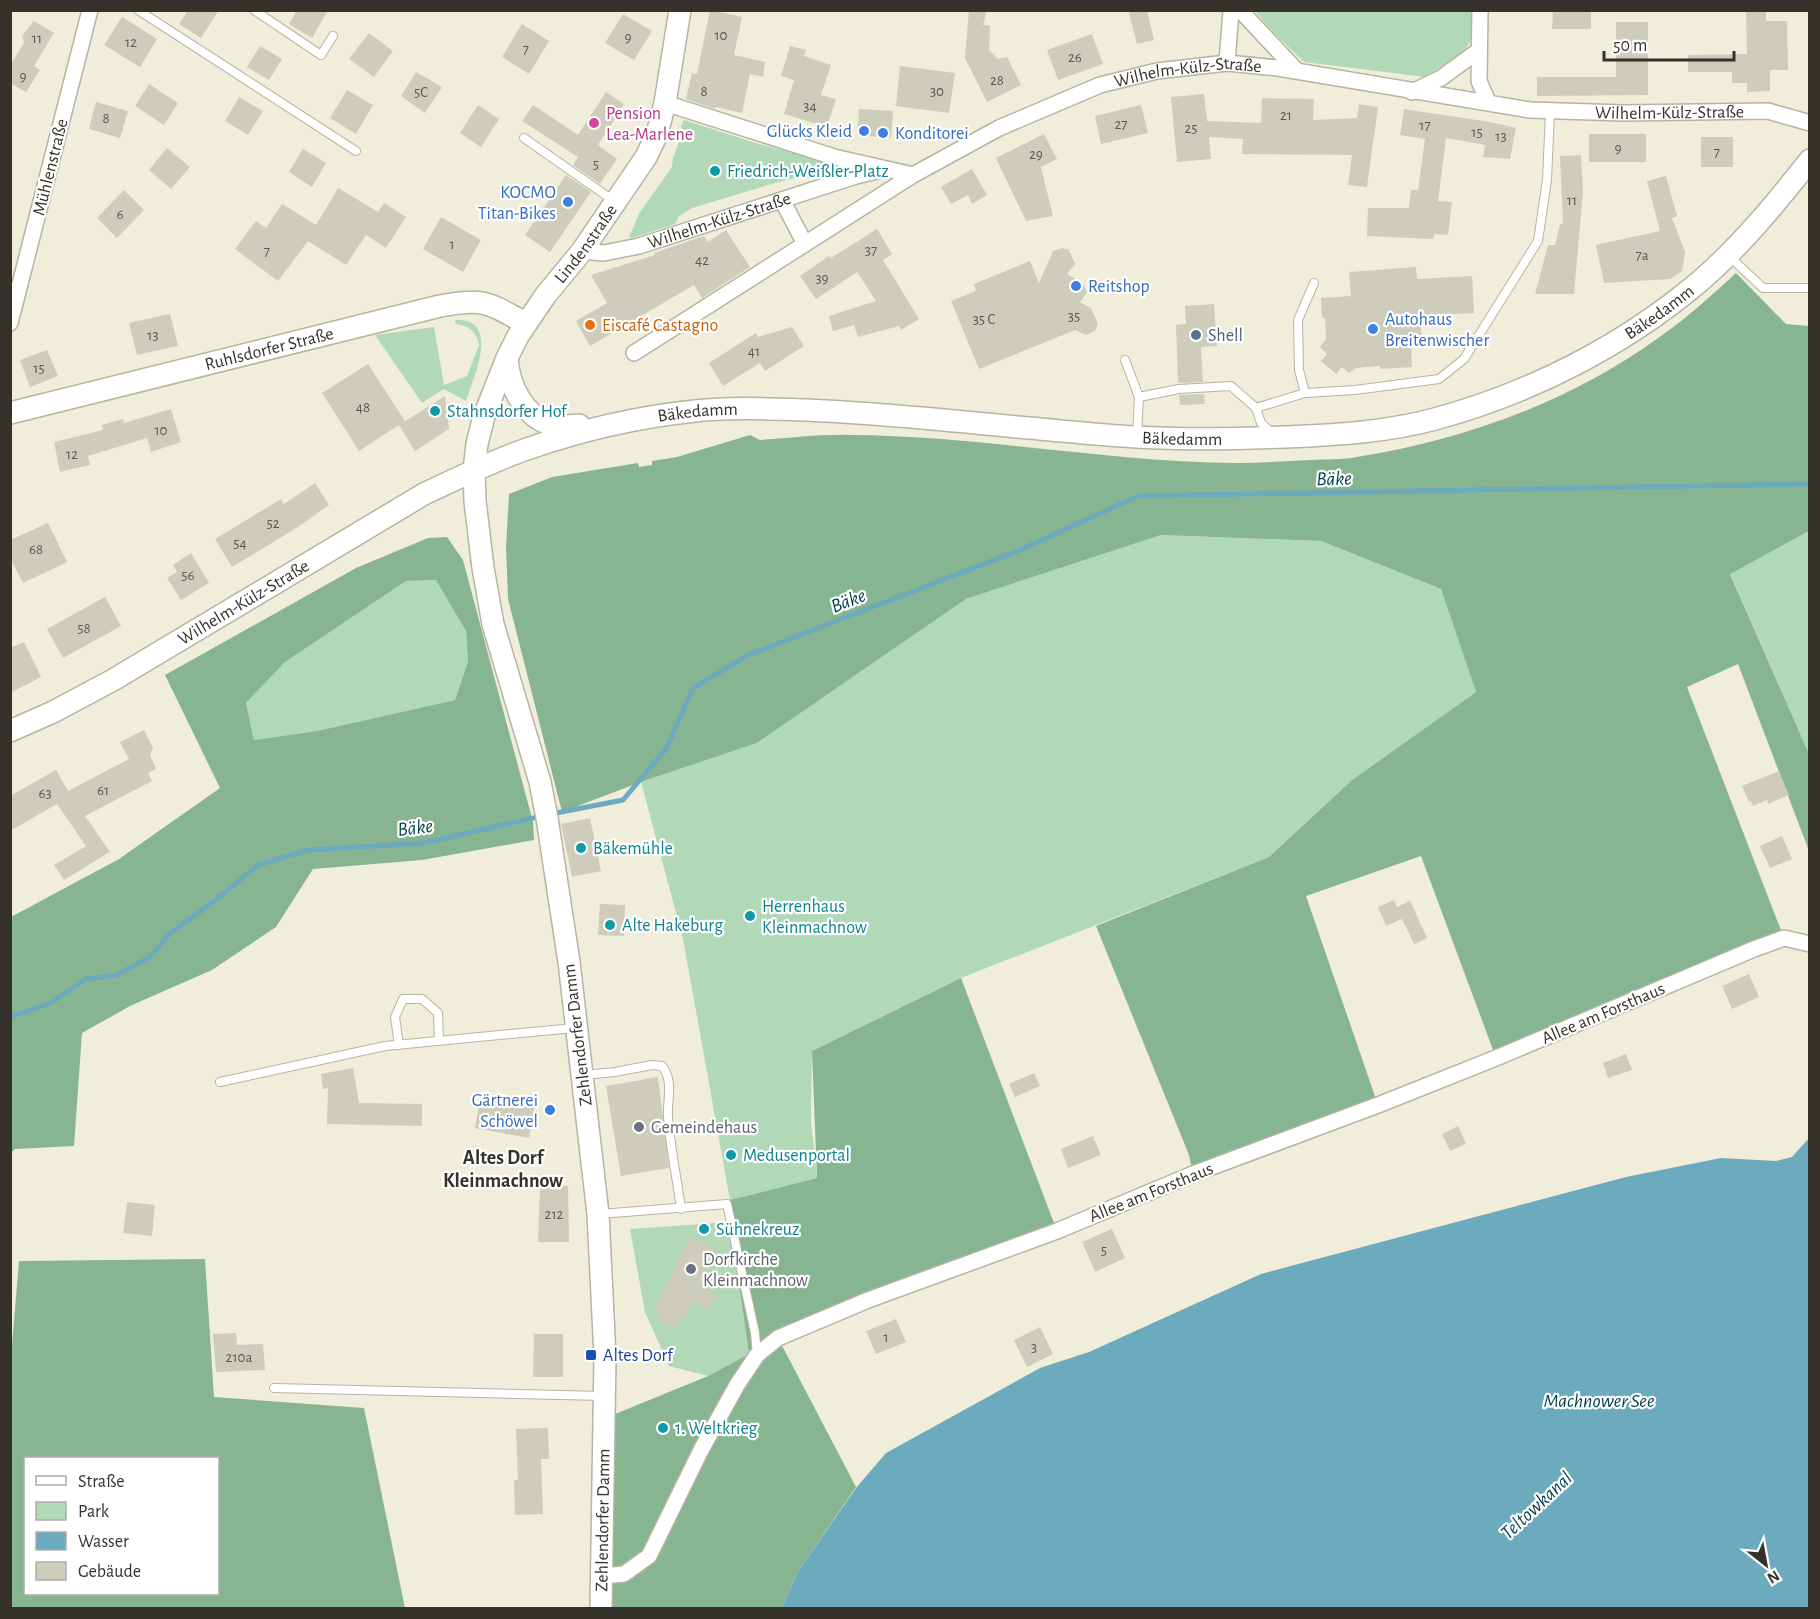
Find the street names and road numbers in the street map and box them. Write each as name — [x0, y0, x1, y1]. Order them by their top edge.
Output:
street label: Wilhelm-Külz-Straße — [1112, 55, 1262, 91]
street label: Wilhelm-Külz-Straße — [1595, 103, 1744, 123]
street label: Mühlenstraße — [30, 117, 72, 217]
street label: Wilhelm-Külz-Straße — [646, 190, 793, 253]
street label: Lindenstraße — [551, 202, 621, 287]
street label: Bäkedamm — [1622, 282, 1698, 343]
street label: Ruhlsdorfer Straße — [203, 325, 336, 374]
street label: Bäkedamm — [657, 401, 738, 426]
street label: Bäkedamm — [1142, 429, 1223, 449]
street label: Wilhelm-Külz-Straße — [175, 557, 313, 649]
street label: Zehlendorfer Damm — [560, 963, 596, 1107]
street label: Allee am Forsthaus — [1539, 980, 1668, 1048]
street label: Allee am Forsthaus — [1087, 1160, 1216, 1226]
street label: Zehlendorfer Damm — [593, 1448, 614, 1592]

